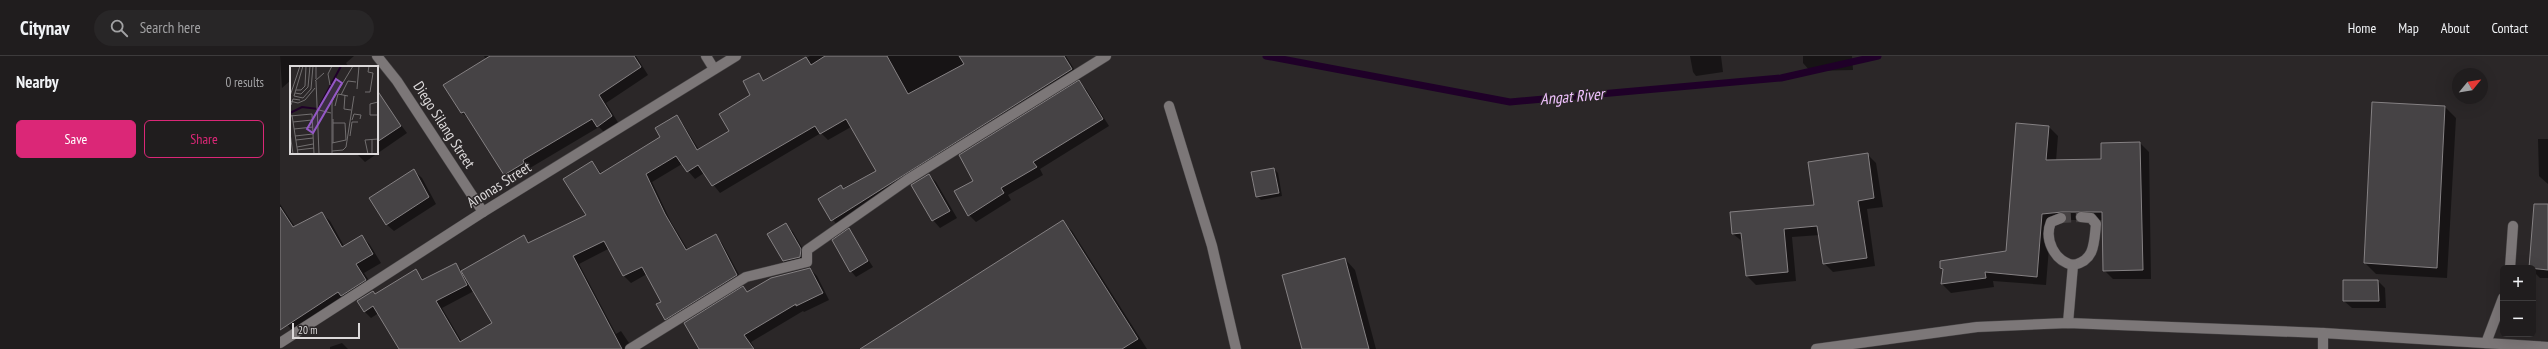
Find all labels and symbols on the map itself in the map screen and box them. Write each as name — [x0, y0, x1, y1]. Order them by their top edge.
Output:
inset map — [290, 66, 378, 154]
north arrow — [2452, 68, 2488, 104]
street label: Diego Silang Street — [409, 78, 480, 172]
water label: Angat River — [1539, 83, 1607, 109]
street label: Anonas Street — [463, 157, 534, 212]
scale bar — [292, 321, 360, 340]

